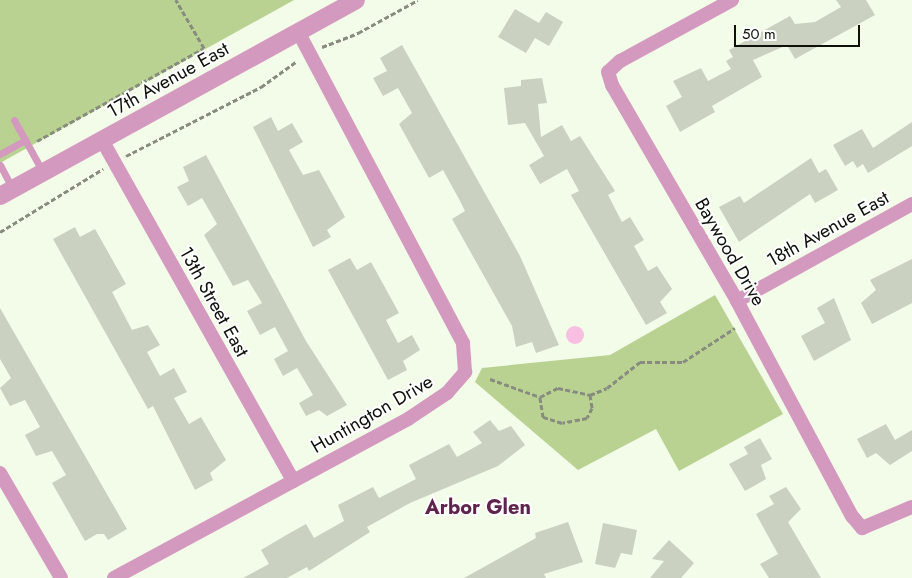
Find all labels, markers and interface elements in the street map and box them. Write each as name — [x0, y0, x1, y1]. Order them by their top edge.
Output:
scale bar — [737, 15, 863, 47]
text: 50 m — [742, 23, 776, 45]
street label: 17th Avenue East — [103, 37, 233, 123]
street label: 18th Avenue East — [763, 186, 893, 272]
street label: Baywood Drive — [690, 194, 770, 310]
street label: 13th Street East — [174, 243, 254, 361]
street label: Huntington Drive — [307, 370, 437, 458]
district label: Arbor Glen — [425, 495, 531, 519]

